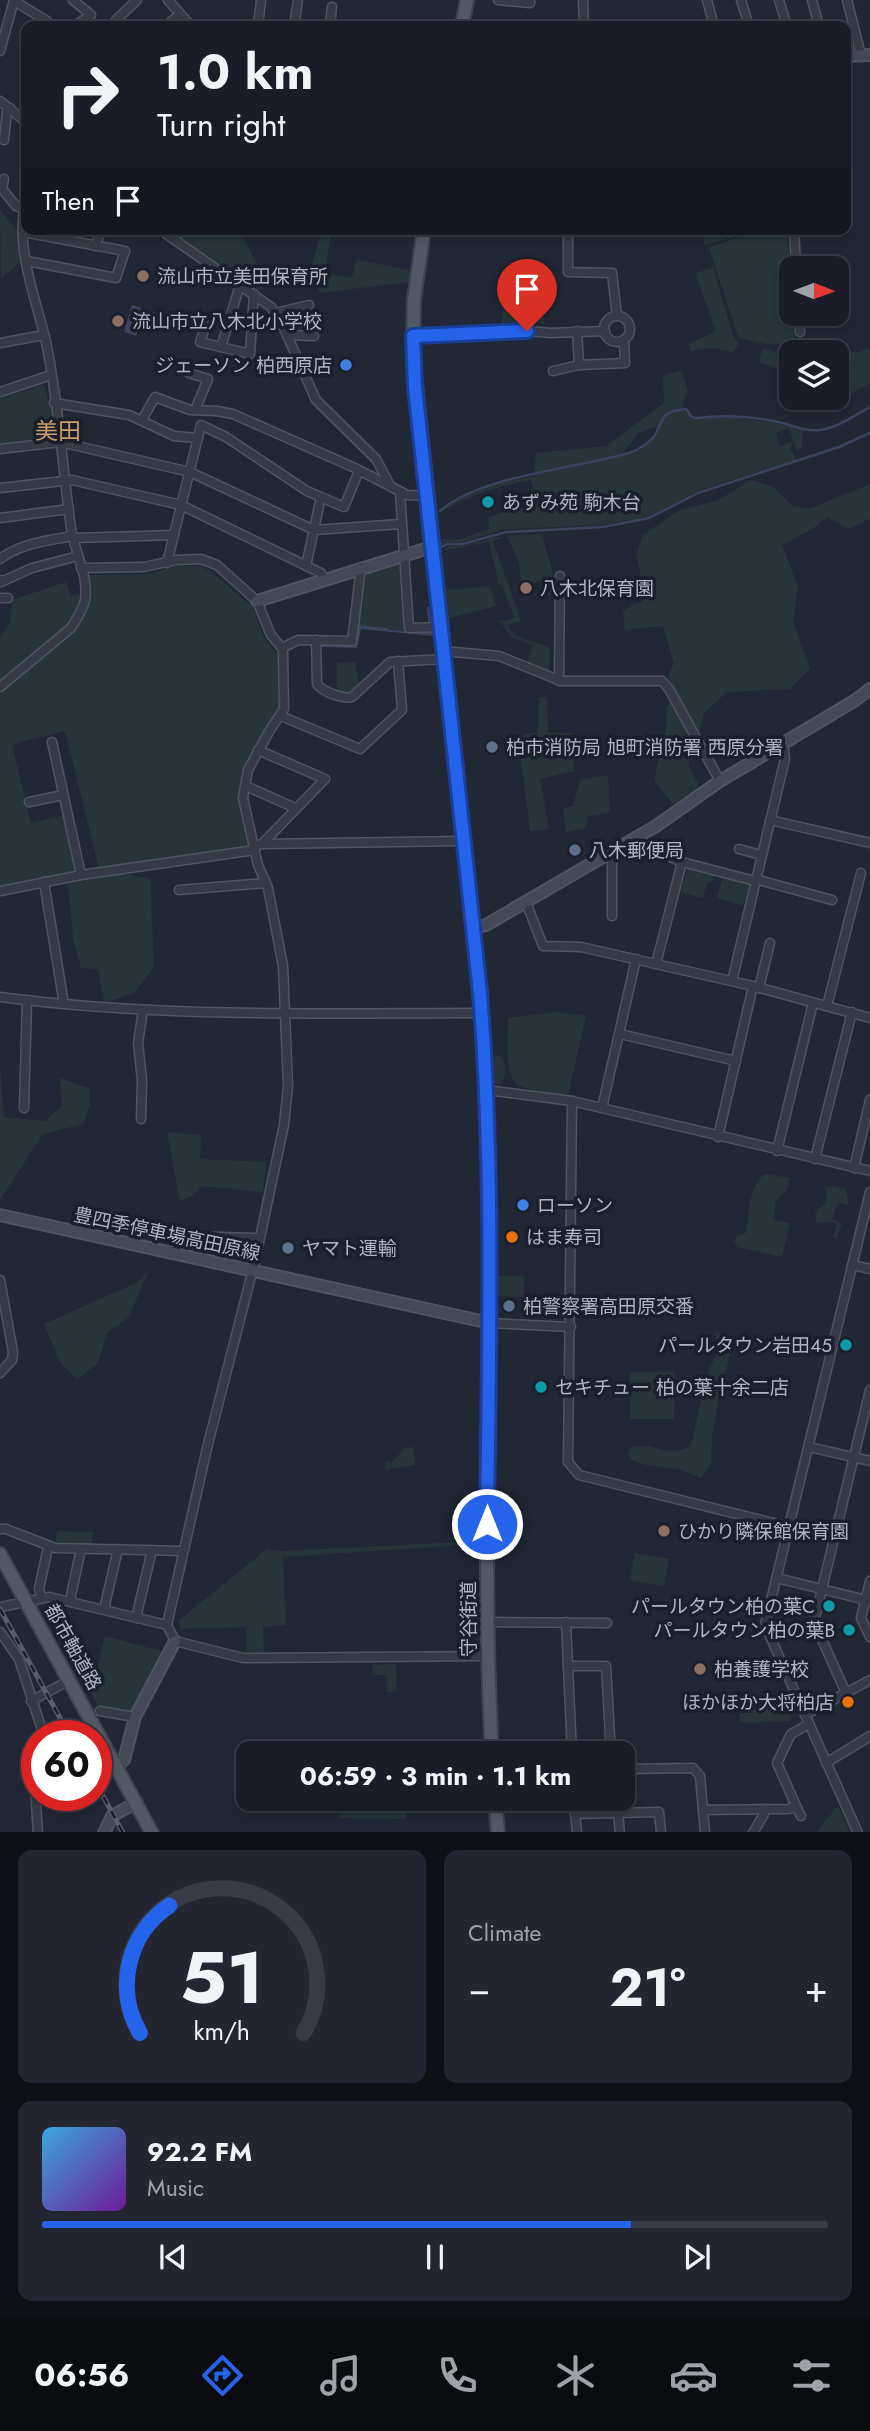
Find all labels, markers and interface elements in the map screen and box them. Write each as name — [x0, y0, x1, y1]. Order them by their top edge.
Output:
text: 1.0 km — [157, 37, 313, 107]
icon: right — [42, 49, 133, 140]
text: Turn right — [157, 102, 286, 148]
text: Then — [42, 182, 95, 220]
icon: arrive — [109, 182, 147, 220]
north arrow — [779, 256, 849, 326]
map controls — [779, 256, 849, 410]
pin — [497, 259, 557, 331]
place label: 流山市立美田保育所 — [157, 263, 328, 290]
marker: 流山市立美田保育所 — [135, 268, 151, 284]
icon: arrive — [508, 270, 546, 308]
place label: 流山市立八木北小学校 — [132, 308, 322, 335]
marker: 流山市立八木北小学校 — [110, 313, 126, 329]
button: layers — [779, 340, 849, 410]
place label: ジェーソン 柏西原店 — [155, 352, 332, 379]
marker: ジェーソン 柏西原店 — [338, 357, 354, 373]
district label: 美田 — [35, 414, 81, 448]
place label: あずみ苑 駒木台 — [502, 489, 641, 516]
marker: あずみ苑 駒木台 — [480, 494, 496, 510]
place label: 八木北保育園 — [540, 575, 654, 602]
marker: 八木北保育園 — [518, 580, 534, 596]
place label: 柏市消防局 旭町消防署 西原分署 — [506, 734, 783, 761]
marker: 柏市消防局 旭町消防署 西原分署 — [484, 739, 500, 755]
place label: 八木郵便局 — [589, 837, 684, 864]
marker: 八木郵便局 — [567, 842, 583, 858]
place label: ローソン — [537, 1192, 613, 1219]
marker: ローソン — [515, 1197, 531, 1213]
street label: 豊四季停車場高田原線 — [71, 1201, 263, 1267]
place label: はま寿司 — [526, 1224, 602, 1251]
marker: はま寿司 — [504, 1229, 520, 1245]
place label: ヤマト運輸 — [302, 1235, 397, 1262]
marker: ヤマト運輸 — [280, 1240, 296, 1256]
place label: 柏警察署高田原交番 — [523, 1293, 694, 1320]
marker: 柏警察署高田原交番 — [501, 1298, 517, 1314]
place label: パールタウン岩田45 — [658, 1332, 832, 1359]
marker: パールタウン岩田45 — [838, 1337, 854, 1353]
place label: セキチュー 柏の葉十余二店 — [555, 1374, 789, 1401]
marker: セキチュー 柏の葉十余二店 — [533, 1379, 549, 1395]
position arrow — [450, 1487, 524, 1561]
place label: ひかり隣保館保育園 — [678, 1518, 849, 1545]
marker: ひかり隣保館保育園 — [656, 1523, 672, 1539]
street label: 守谷街道 — [455, 1581, 482, 1657]
place label: パールタウン柏の葉C — [631, 1593, 815, 1620]
marker: パールタウン柏の葉C — [821, 1598, 837, 1614]
street label: 都市軸道路 — [38, 1599, 108, 1695]
place label: パールタウン柏の葉B — [653, 1617, 835, 1644]
marker: パールタウン柏の葉B — [841, 1622, 857, 1638]
place label: 柏養護学校 — [714, 1656, 809, 1683]
marker: 柏養護学校 — [692, 1661, 708, 1677]
place label: ほかほか大将柏店 — [682, 1689, 834, 1716]
marker: ほかほか大将柏店 — [840, 1694, 856, 1710]
speed limit sign: 60 — [21, 1720, 112, 1811]
text: 06:59 · 3 min · 1.1 km — [300, 1757, 571, 1795]
text: Climate — [468, 1916, 541, 1950]
text: 51 — [180, 1925, 264, 2030]
text: 21° — [610, 1950, 686, 2026]
text: − — [468, 1961, 490, 2016]
text: + — [805, 1961, 828, 2016]
text: km/h — [194, 2012, 250, 2048]
text: 92.2 FM — [147, 2133, 252, 2171]
text: Music — [147, 2171, 204, 2205]
icon: previous — [154, 2238, 192, 2276]
icon: pause — [416, 2238, 454, 2276]
icon: next — [678, 2238, 716, 2276]
icon: directions — [198, 2351, 247, 2400]
icon: music — [316, 2351, 365, 2400]
icon: phone — [433, 2351, 482, 2400]
icon: climate — [551, 2351, 600, 2400]
icon: car — [669, 2351, 718, 2400]
icon: filters — [787, 2351, 836, 2400]
text: 06:56 — [34, 2352, 129, 2398]

